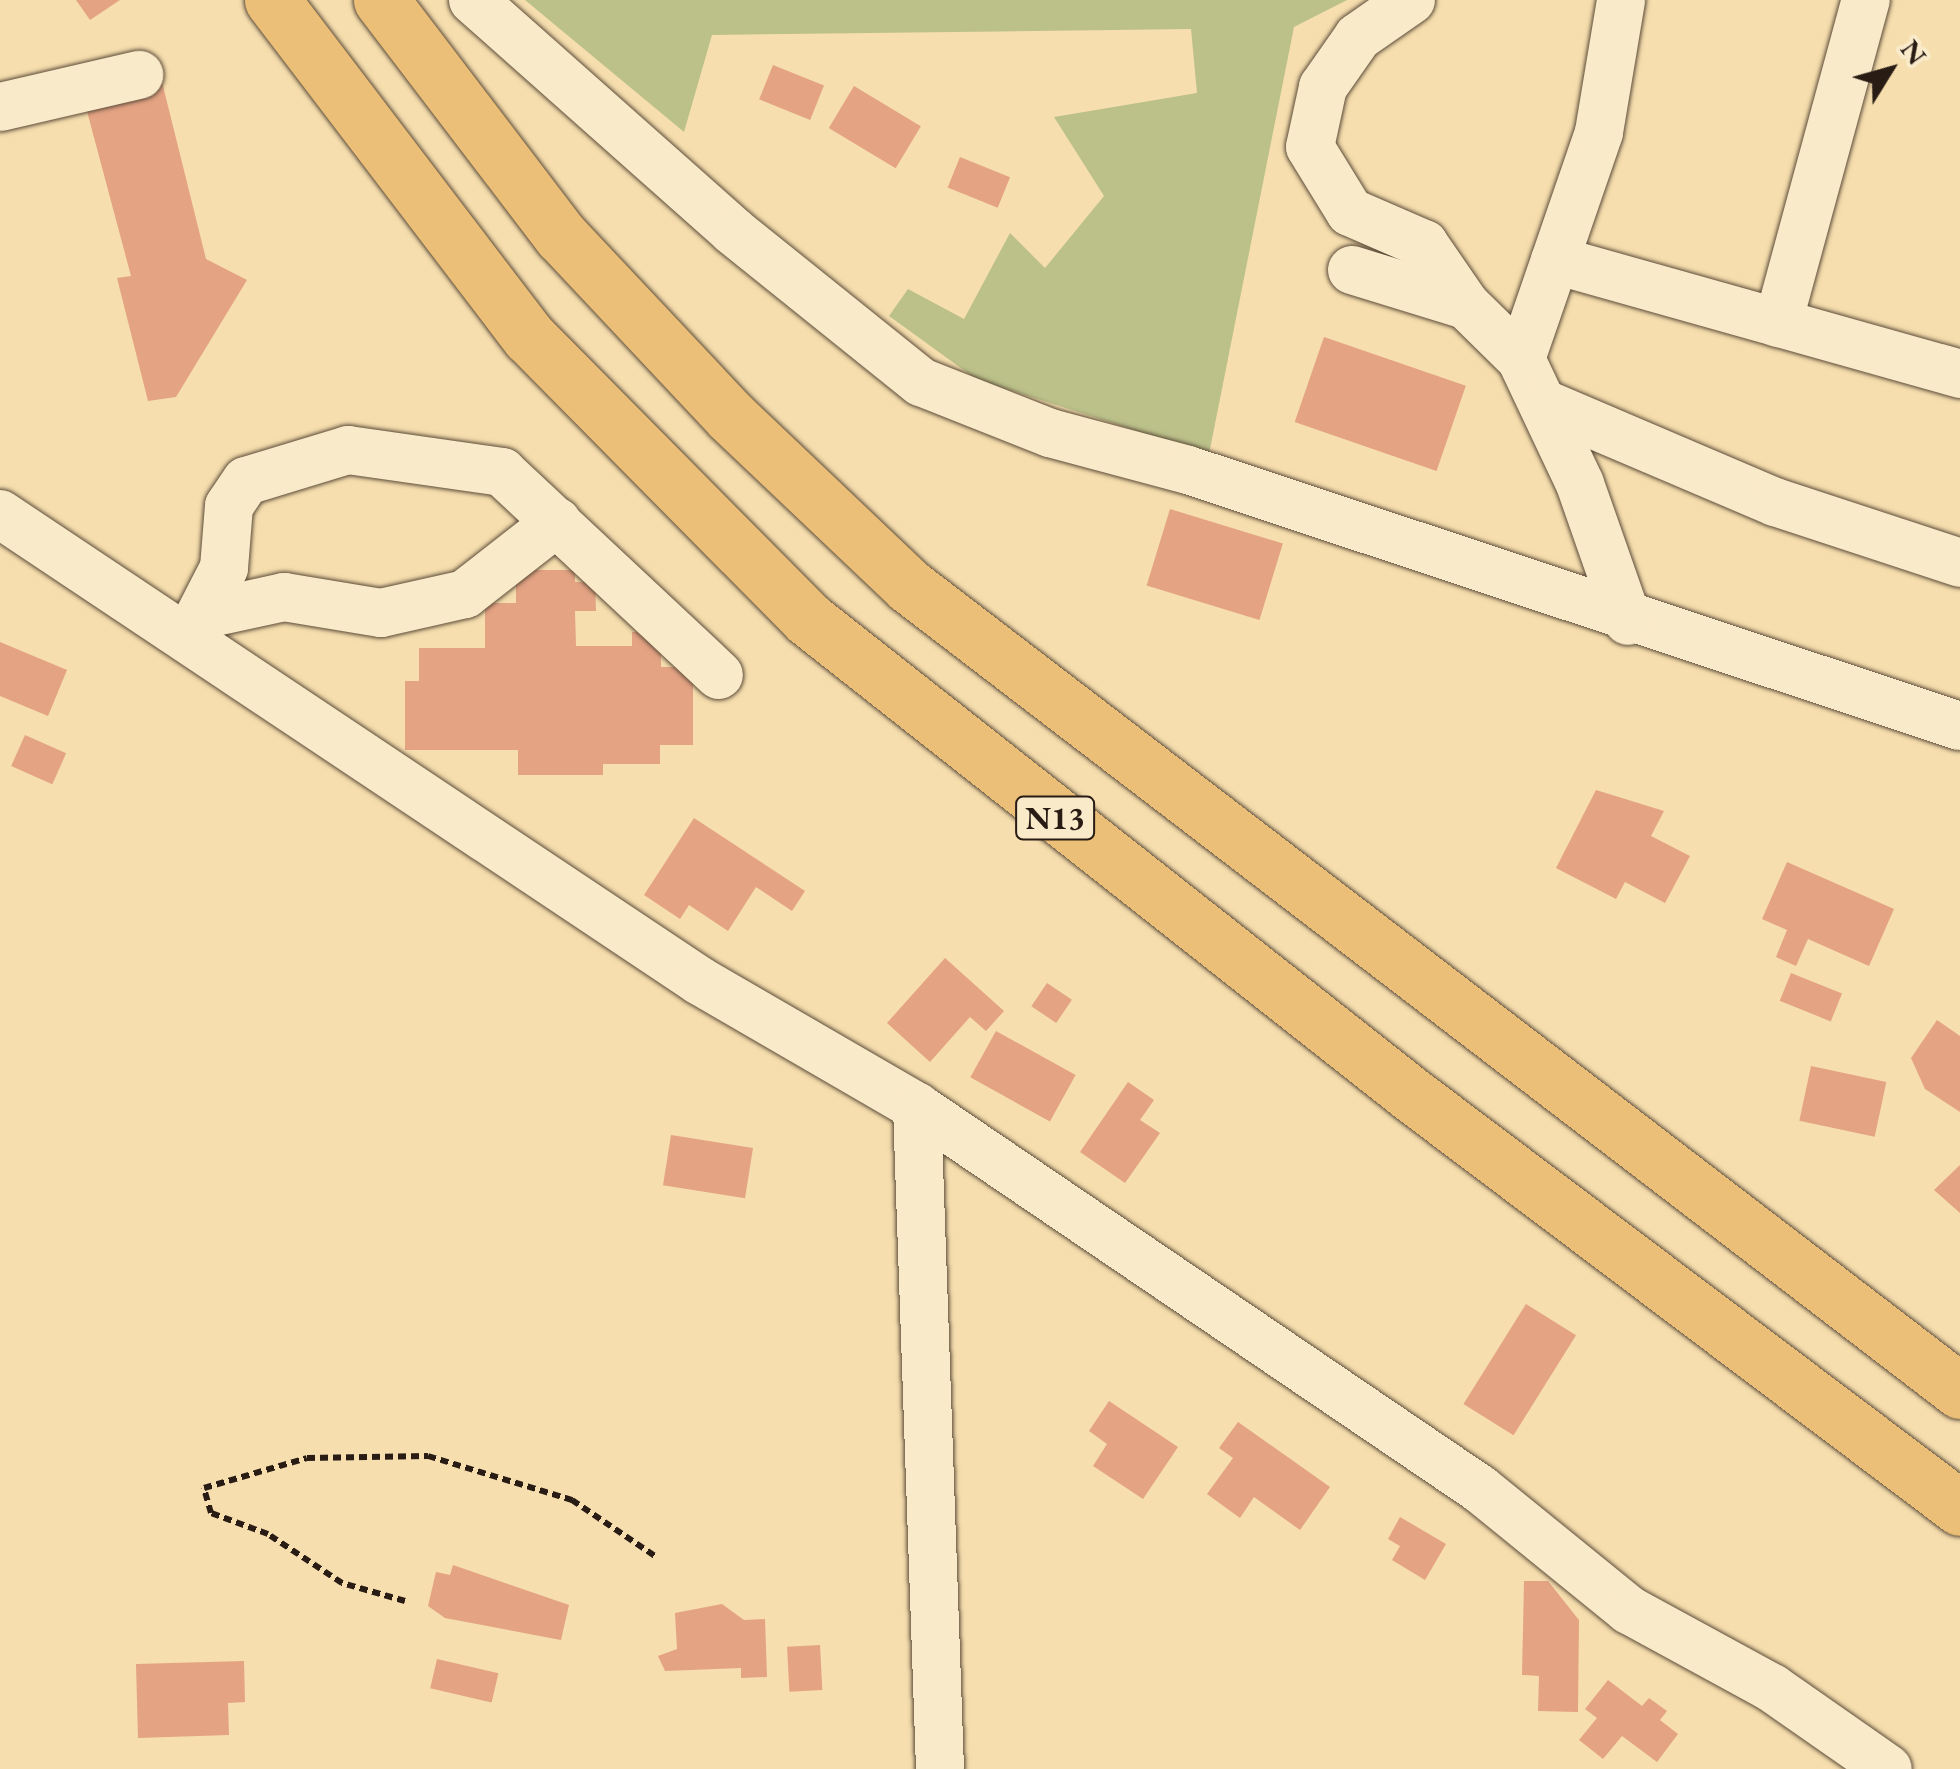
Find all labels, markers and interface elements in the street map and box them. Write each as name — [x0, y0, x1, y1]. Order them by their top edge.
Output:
north arrow — [1840, 20, 1940, 120]
text: N — [1893, 32, 1935, 72]
road number: N13 — [1015, 791, 1095, 845]

